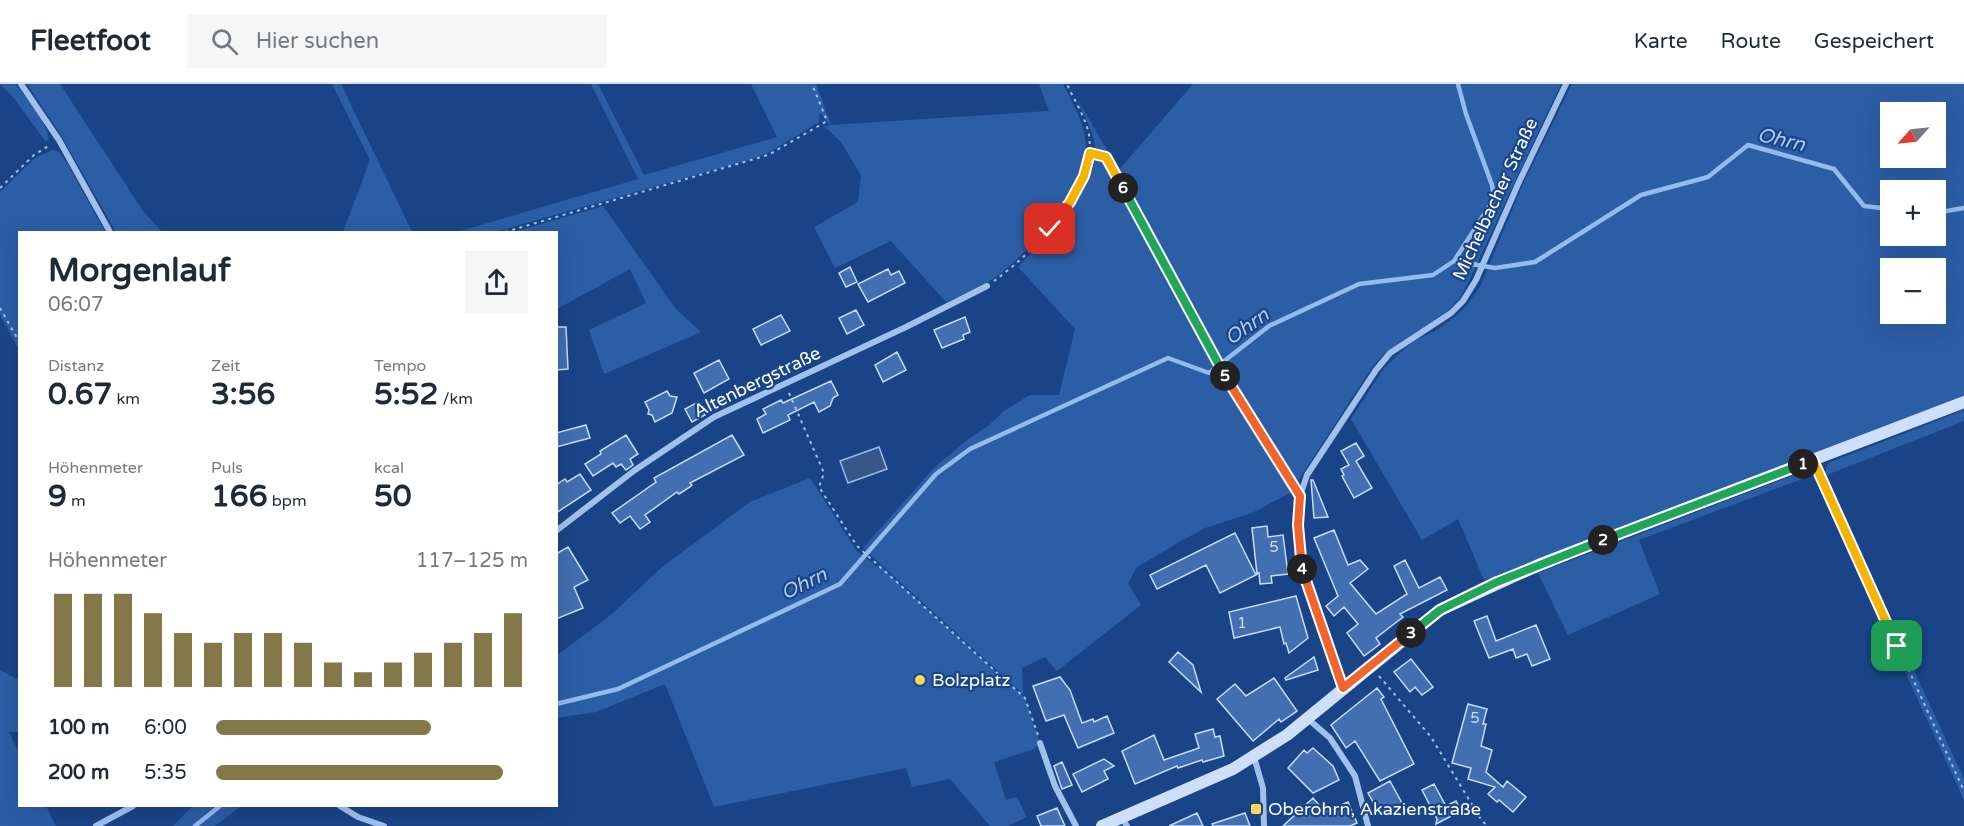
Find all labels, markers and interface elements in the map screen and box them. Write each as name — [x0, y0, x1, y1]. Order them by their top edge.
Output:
search box — [187, 14, 607, 68]
text: Fleetfoot — [30, 24, 151, 58]
icon: search — [208, 25, 241, 58]
text: Hier suchen — [256, 28, 379, 54]
text: Karte — [1634, 29, 1688, 54]
text: Route — [1721, 29, 1781, 54]
text: Gespeichert — [1814, 29, 1934, 54]
north arrow — [1880, 102, 1946, 168]
map controls — [1880, 102, 1946, 324]
street label: Michelbacher Straße — [1448, 114, 1542, 284]
water label: Ohrn — [1755, 123, 1808, 157]
pin: 6 — [1108, 173, 1138, 203]
text: 6 — [1118, 178, 1128, 198]
button: + — [1880, 180, 1946, 246]
pin — [1024, 203, 1075, 254]
icon: check — [1033, 212, 1066, 245]
text: Morgenlauf — [48, 251, 231, 290]
button: share — [465, 251, 528, 314]
button: − — [1880, 258, 1946, 324]
text: 06:07 — [48, 293, 103, 317]
water label: Ohrn — [1220, 303, 1274, 351]
street label: Altenbergstraße — [690, 342, 824, 422]
text: Distanz — [48, 356, 104, 376]
text: Zeit — [211, 356, 240, 376]
text: Tempo — [374, 356, 426, 376]
pin: 5 — [1210, 361, 1240, 391]
text: 5 — [1220, 366, 1230, 386]
text: 0.67 — [48, 376, 112, 413]
text: 3:56 — [211, 376, 275, 413]
text: 5:52 — [374, 376, 438, 413]
text: km — [112, 389, 140, 409]
text: /km — [438, 389, 473, 409]
pin: 1 — [1788, 449, 1818, 479]
text: 1 — [1798, 454, 1808, 474]
text: Höhenmeter — [48, 458, 143, 478]
text: Puls — [211, 458, 243, 478]
text: kcal — [374, 458, 404, 478]
text: 9 — [48, 478, 67, 515]
text: 166 — [211, 478, 268, 515]
text: 50 — [374, 478, 412, 515]
text: m — [67, 491, 86, 511]
text: bpm — [268, 491, 307, 511]
pin: 2 — [1588, 525, 1618, 555]
text: 2 — [1598, 530, 1608, 550]
house number: 5 — [1269, 538, 1279, 556]
text: Höhenmeter — [48, 549, 167, 573]
text: 117–125 m — [416, 549, 528, 573]
pin: 4 — [1287, 554, 1317, 584]
text: 4 — [1297, 559, 1307, 579]
water label: Ohrn — [777, 562, 832, 605]
house number: 1 — [1237, 614, 1247, 632]
pin: 3 — [1396, 618, 1426, 648]
pin — [1871, 620, 1922, 671]
text: 3 — [1406, 623, 1416, 643]
icon: arrive — [1880, 629, 1913, 662]
place label: Bolzplatz — [932, 669, 1010, 691]
marker: Bolzplatz — [913, 673, 927, 687]
house number: 5 — [1470, 709, 1480, 727]
text: 100 m — [48, 716, 109, 740]
text: 6:00 — [144, 716, 187, 740]
text: 200 m — [48, 761, 109, 785]
text: 5:35 — [144, 761, 187, 785]
place label: Oberohrn, Akazienstraße — [1268, 798, 1481, 820]
marker: Oberohrn, Akazienstraße — [1249, 802, 1263, 816]

